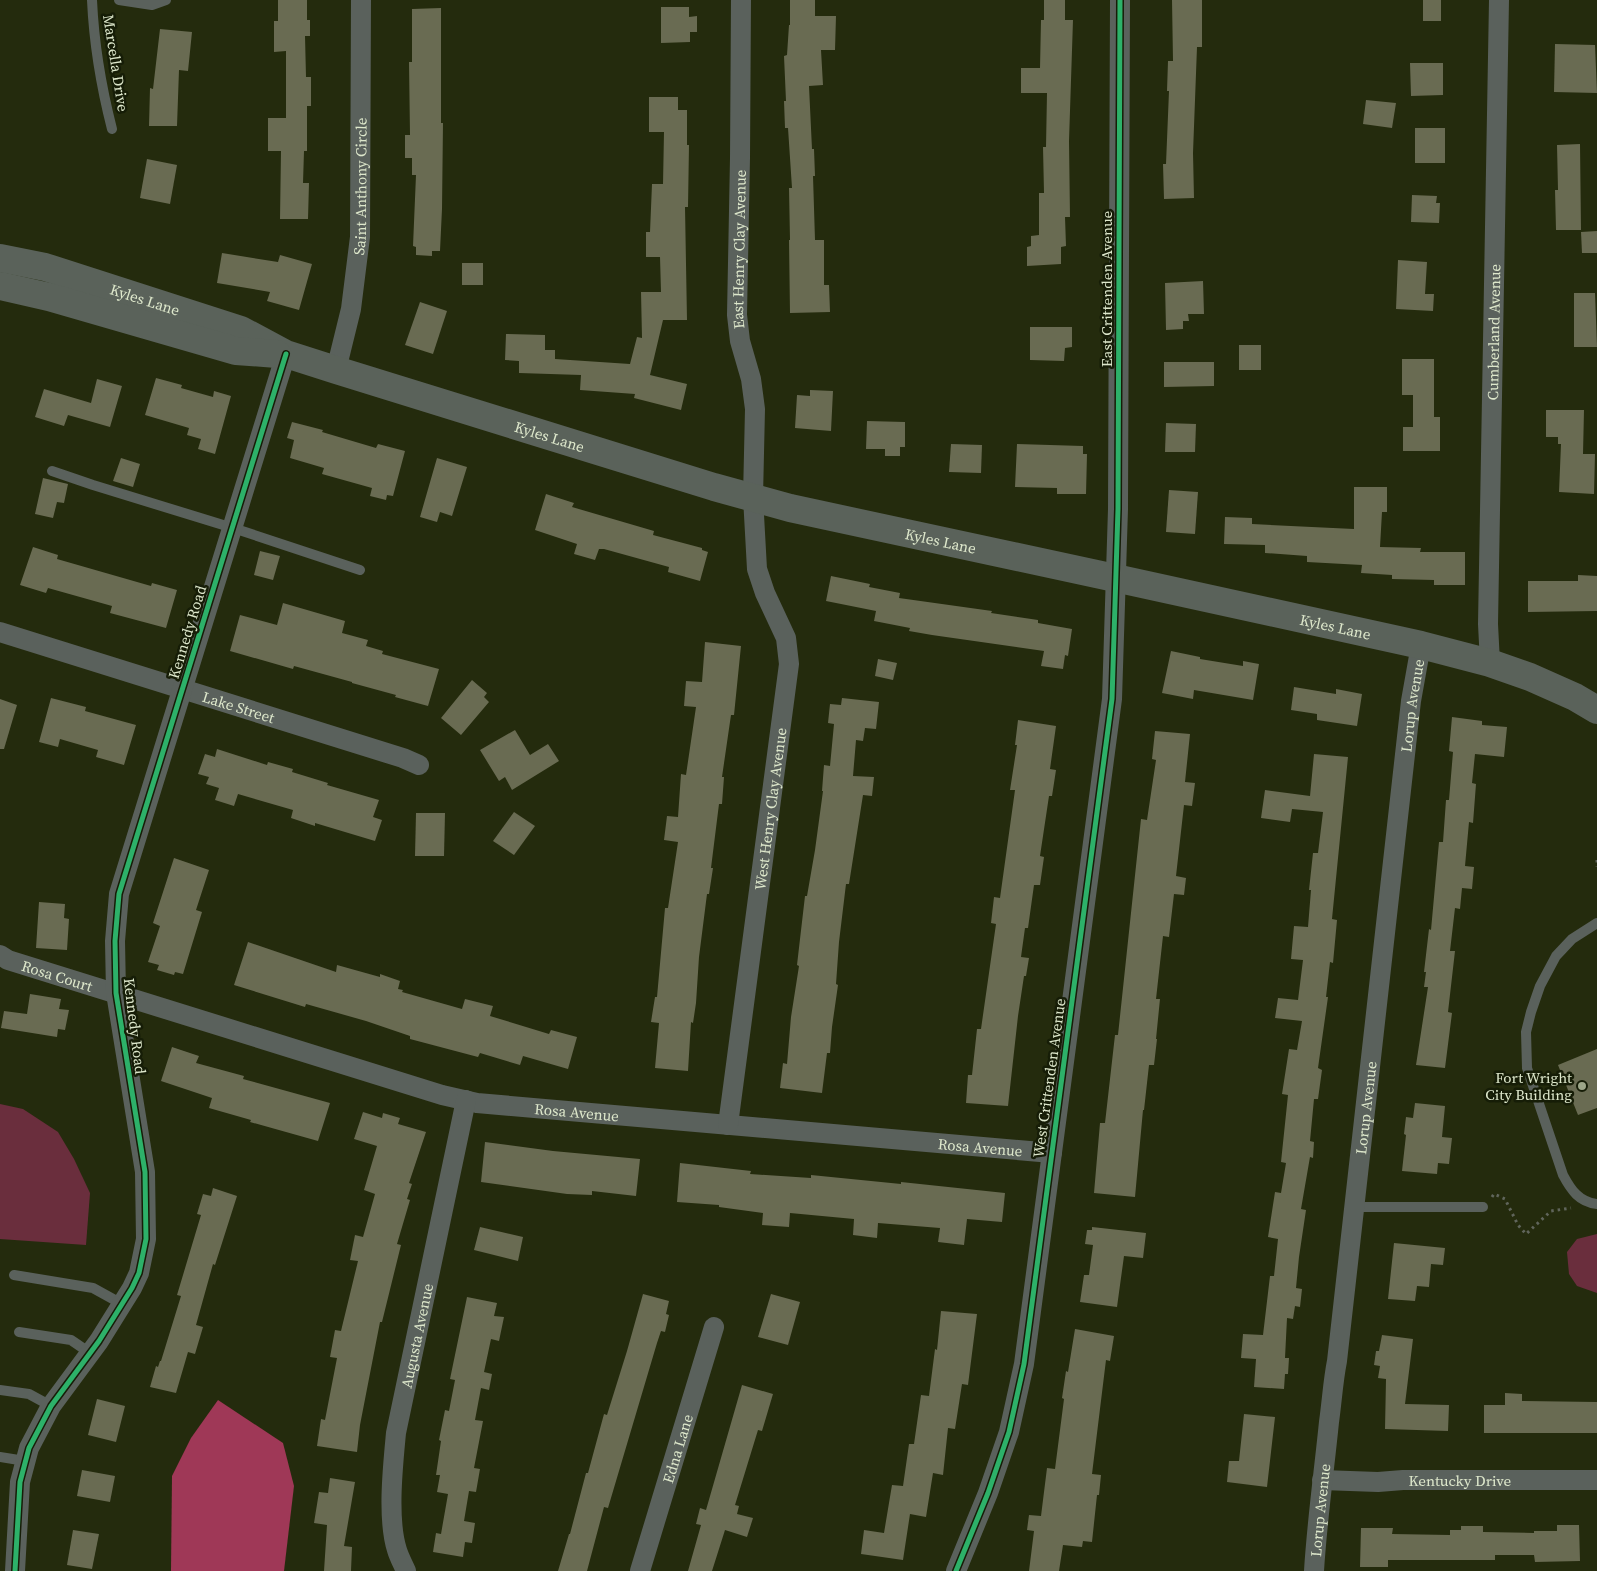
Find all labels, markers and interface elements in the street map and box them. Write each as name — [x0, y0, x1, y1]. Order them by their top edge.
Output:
street label: Marcella Drive — [98, 13, 134, 113]
street label: Saint Anthony Circle — [347, 117, 371, 256]
street label: East Henry Clay Avenue — [726, 169, 750, 330]
street label: East Crittenden Avenue — [1096, 210, 1117, 367]
street label: Cumberland Avenue — [1481, 263, 1505, 400]
street label: Kyles Lane — [108, 278, 183, 320]
street label: Kyles Lane — [512, 415, 588, 457]
street label: Kyles Lane — [903, 523, 979, 558]
street label: Kennedy Road — [163, 582, 211, 681]
street label: Kyles Lane — [1298, 608, 1373, 644]
street label: Lorup Avenue — [1395, 657, 1429, 753]
street label: Lake Street — [200, 685, 277, 728]
street label: West Henry Clay Avenue — [749, 726, 791, 891]
street label: Rosa Court — [19, 954, 95, 996]
street label: Kennedy Road — [119, 977, 151, 1076]
street label: West Crittenden Avenue — [1027, 997, 1071, 1159]
street label: Lorup Avenue — [1350, 1060, 1381, 1156]
place label: Fort Wright City Building — [1485, 1067, 1572, 1105]
marker: Fort Wright City Building — [1576, 1080, 1588, 1092]
street label: Rosa Avenue — [534, 1098, 620, 1126]
street label: Rosa Avenue — [937, 1133, 1024, 1161]
street label: Augusta Avenue — [395, 1281, 438, 1390]
street label: Edna Lane — [657, 1411, 698, 1486]
street label: Lorup Avenue — [1304, 1462, 1335, 1558]
street label: Kentucky Drive — [1409, 1470, 1512, 1491]

